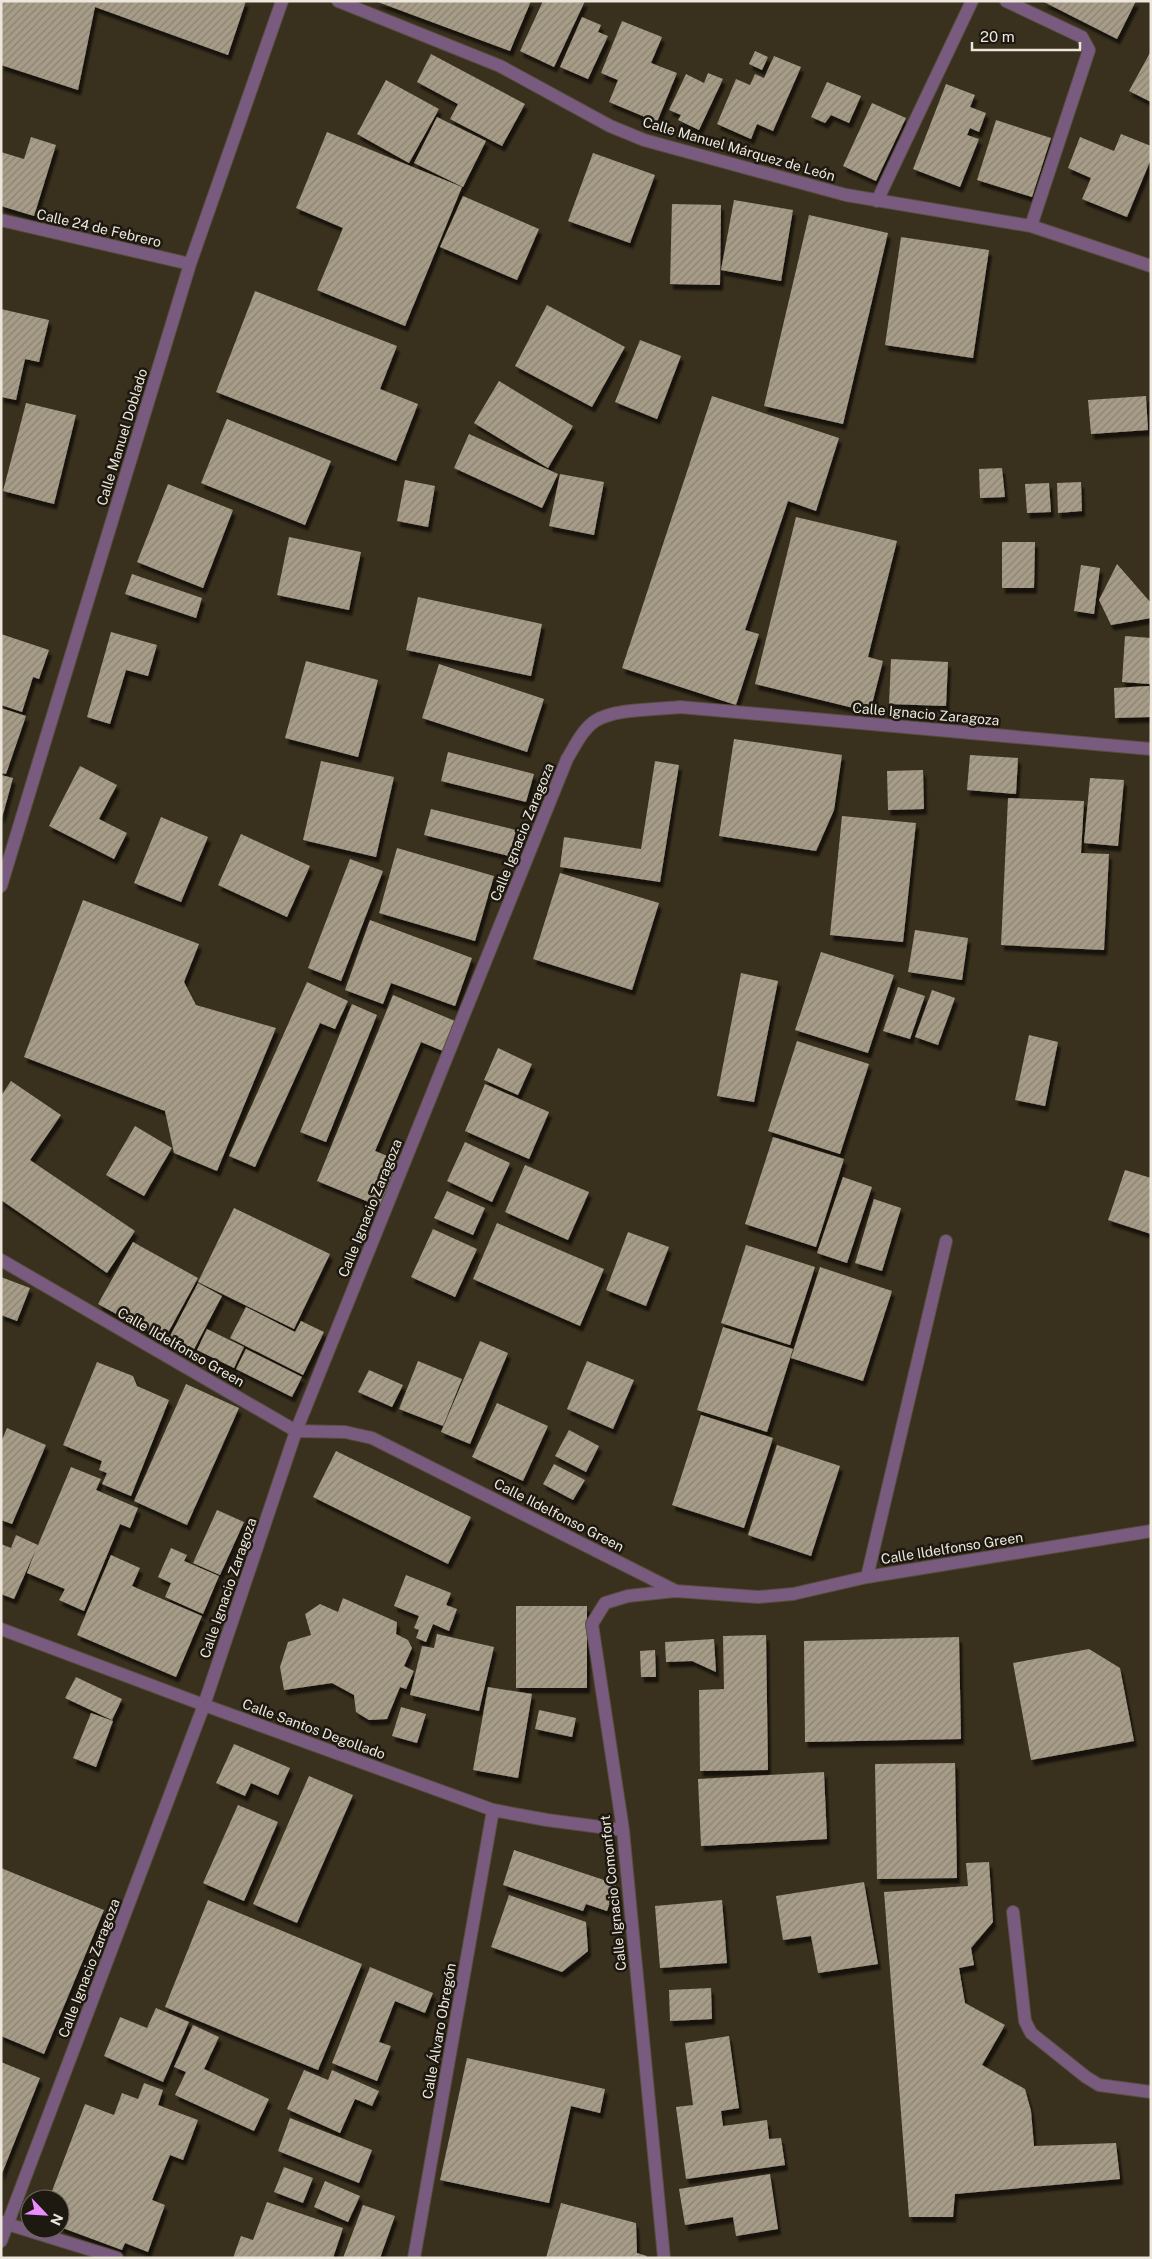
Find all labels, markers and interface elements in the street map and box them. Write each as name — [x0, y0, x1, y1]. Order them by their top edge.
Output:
scale bar — [972, 20, 1080, 52]
text: 20 m — [980, 28, 1015, 45]
street label: Calle Manuel Márquez de León — [641, 114, 837, 184]
street label: Calle 24 de Febrero — [35, 206, 163, 250]
street label: Calle Manuel Doblado — [94, 366, 151, 507]
street label: Calle Ignacio Zaragoza — [852, 700, 1000, 728]
street label: Calle Ignacio Zaragoza — [487, 761, 557, 903]
street label: Calle Ignacio Zaragoza — [335, 1137, 405, 1279]
street label: Calle Ildelfonso Green — [115, 1304, 247, 1390]
street label: Calle Ildelfonso Green — [491, 1475, 627, 1555]
street label: Calle Ignacio Zaragoza — [196, 1516, 260, 1660]
street label: Calle Ildelfonso Green — [880, 1529, 1024, 1567]
street label: Calle Santos Degollado — [240, 1696, 388, 1762]
street label: Calle Ignacio Comonfort — [597, 1814, 629, 1972]
street label: Calle Ignacio Zaragoza — [55, 1896, 123, 2040]
street label: Calle Álvaro Obregón — [418, 1962, 459, 2100]
north arrow — [20, 2189, 70, 2239]
text: N — [47, 2211, 66, 2228]

